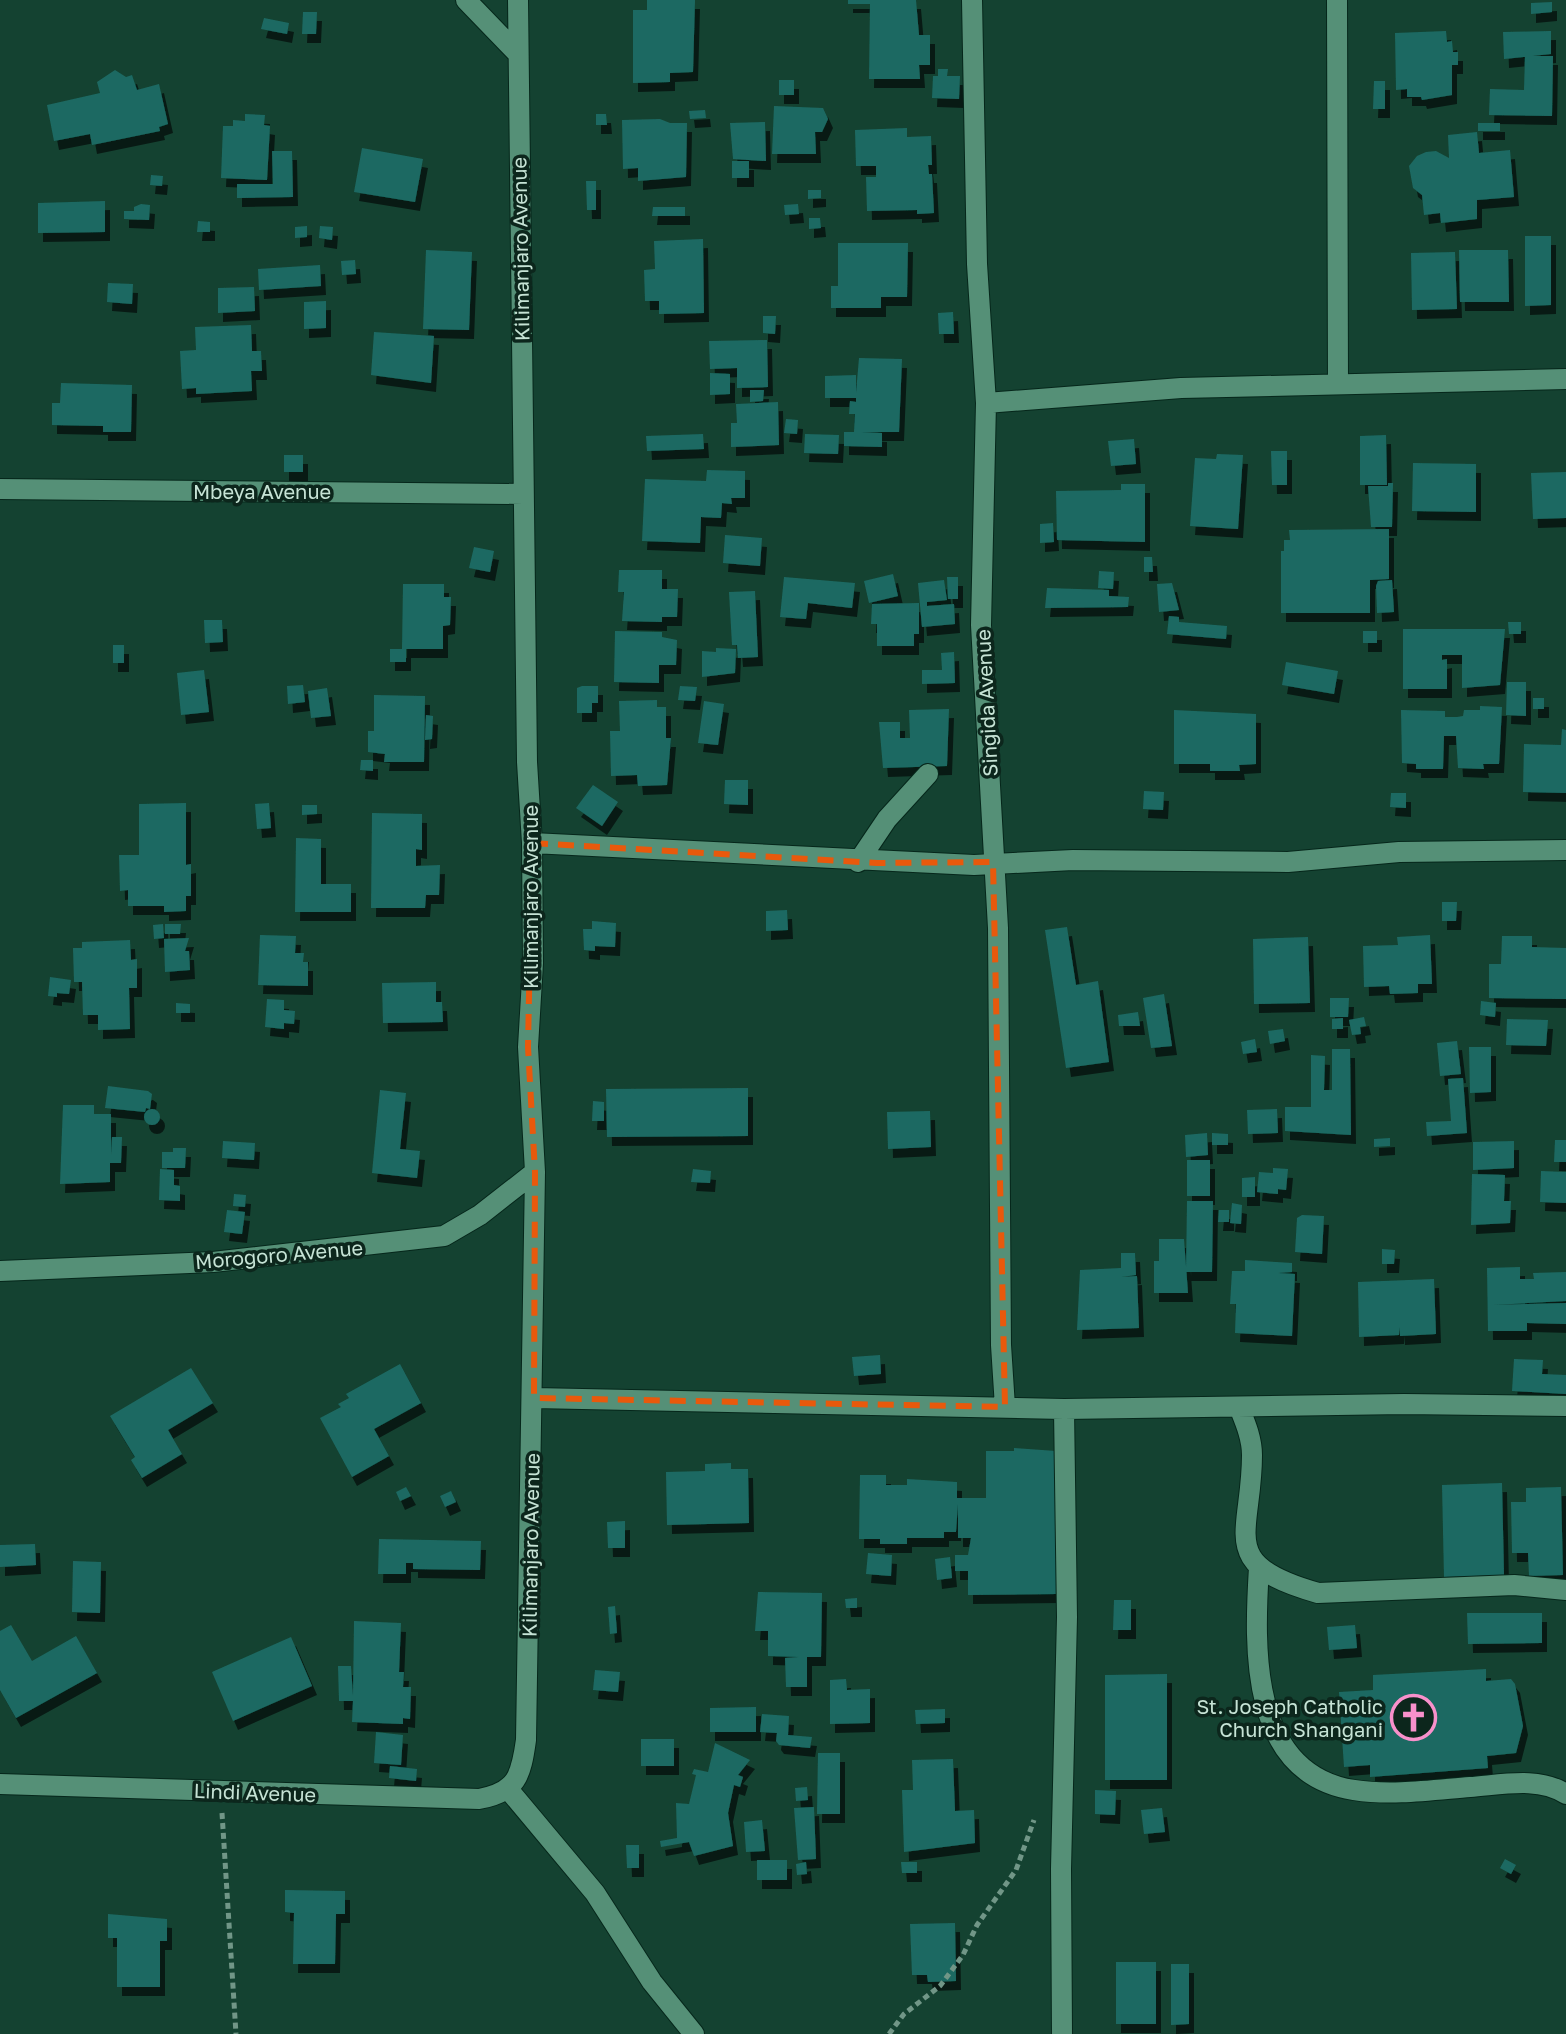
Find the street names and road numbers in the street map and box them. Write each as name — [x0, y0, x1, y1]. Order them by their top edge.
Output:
street label: Kilimanjaro Avenue — [506, 157, 534, 341]
street label: Mbeya Avenue — [193, 479, 331, 503]
street label: Singida Avenue — [970, 629, 1002, 777]
street label: Kilimanjaro Avenue — [518, 805, 542, 989]
street label: Morogoro Avenue — [194, 1235, 364, 1273]
street label: Kilimanjaro Avenue — [516, 1453, 544, 1637]
street label: Lindi Avenue — [193, 1778, 317, 1806]

